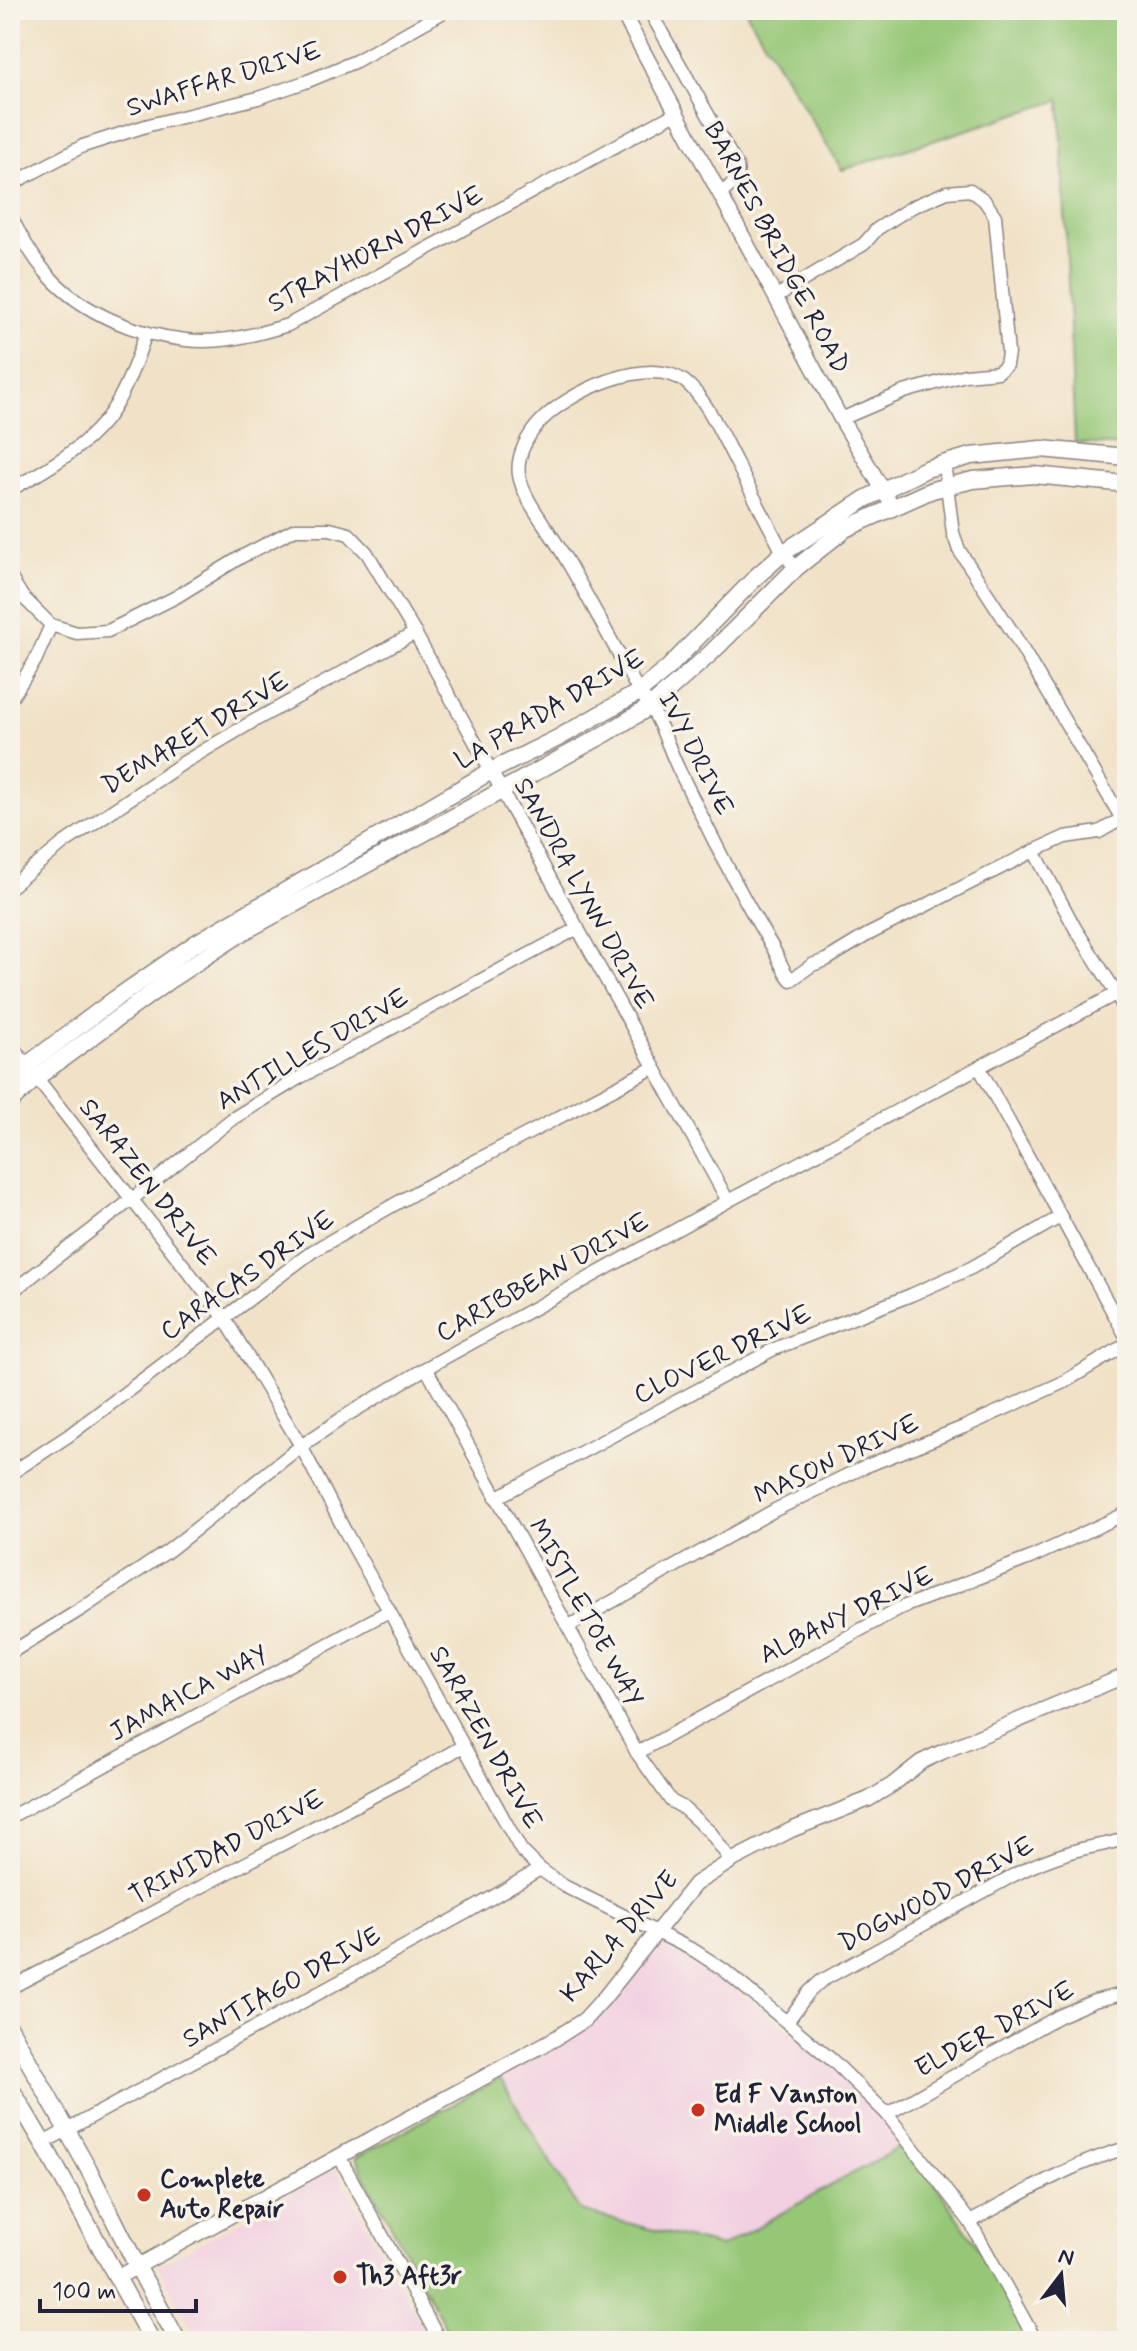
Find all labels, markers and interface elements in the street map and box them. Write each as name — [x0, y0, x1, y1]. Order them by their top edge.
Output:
street label: SWAFFAR DRIVE — [122, 34, 326, 126]
street label: BARNES BRIDGE ROAD — [695, 116, 857, 380]
street label: STRAYHORN DRIVE — [262, 179, 490, 321]
street label: LA PRADA DRIVE — [449, 642, 651, 778]
street label: DEMARET DRIVE — [96, 665, 296, 803]
street label: IVY DRIVE — [649, 686, 741, 822]
street label: SANDRA LYNN DRIVE — [505, 772, 661, 1016]
street label: ANTILLES DRIVE — [211, 981, 415, 1119]
street label: SARAZEN DRIVE — [71, 1092, 223, 1274]
street label: CARACAS DRIVE — [154, 1203, 342, 1349]
street label: CARIBBEAN DRIVE — [430, 1205, 656, 1351]
street label: CLOVER DRIVE — [628, 1297, 818, 1413]
street label: MASON DRIVE — [749, 1407, 925, 1513]
street label: MISTLETOE WAY — [519, 1513, 651, 1713]
street label: ALBANY DRIVE — [754, 1559, 940, 1673]
street label: JAMAICA WAY — [104, 1638, 274, 1750]
street label: SARAZEN DRIVE — [421, 1640, 549, 1836]
street label: TRINIDAD DRIVE — [124, 1782, 330, 1914]
street label: DOGWOOD DRIVE — [834, 1829, 1040, 1961]
street label: KARLA DRIVE — [553, 1864, 687, 2010]
street label: SANTIAGO DRIVE — [177, 1919, 387, 2057]
street label: ELDER DRIVE — [909, 1974, 1081, 2086]
place label: Ed F Vanston Middle School — [714, 2078, 862, 2142]
marker: Ed F Vanston Middle School — [689, 2101, 707, 2119]
place label: Complete Auto Repair — [160, 2163, 284, 2227]
marker: Complete Auto Repair — [135, 2186, 153, 2204]
north arrow — [1021, 2235, 1101, 2315]
text: N — [1055, 2242, 1077, 2273]
place label: Th3 Aft3r — [356, 2260, 462, 2294]
scale bar — [40, 2263, 196, 2313]
marker: Th3 Aft3r — [331, 2268, 349, 2286]
text: 100 m — [52, 2277, 116, 2308]

